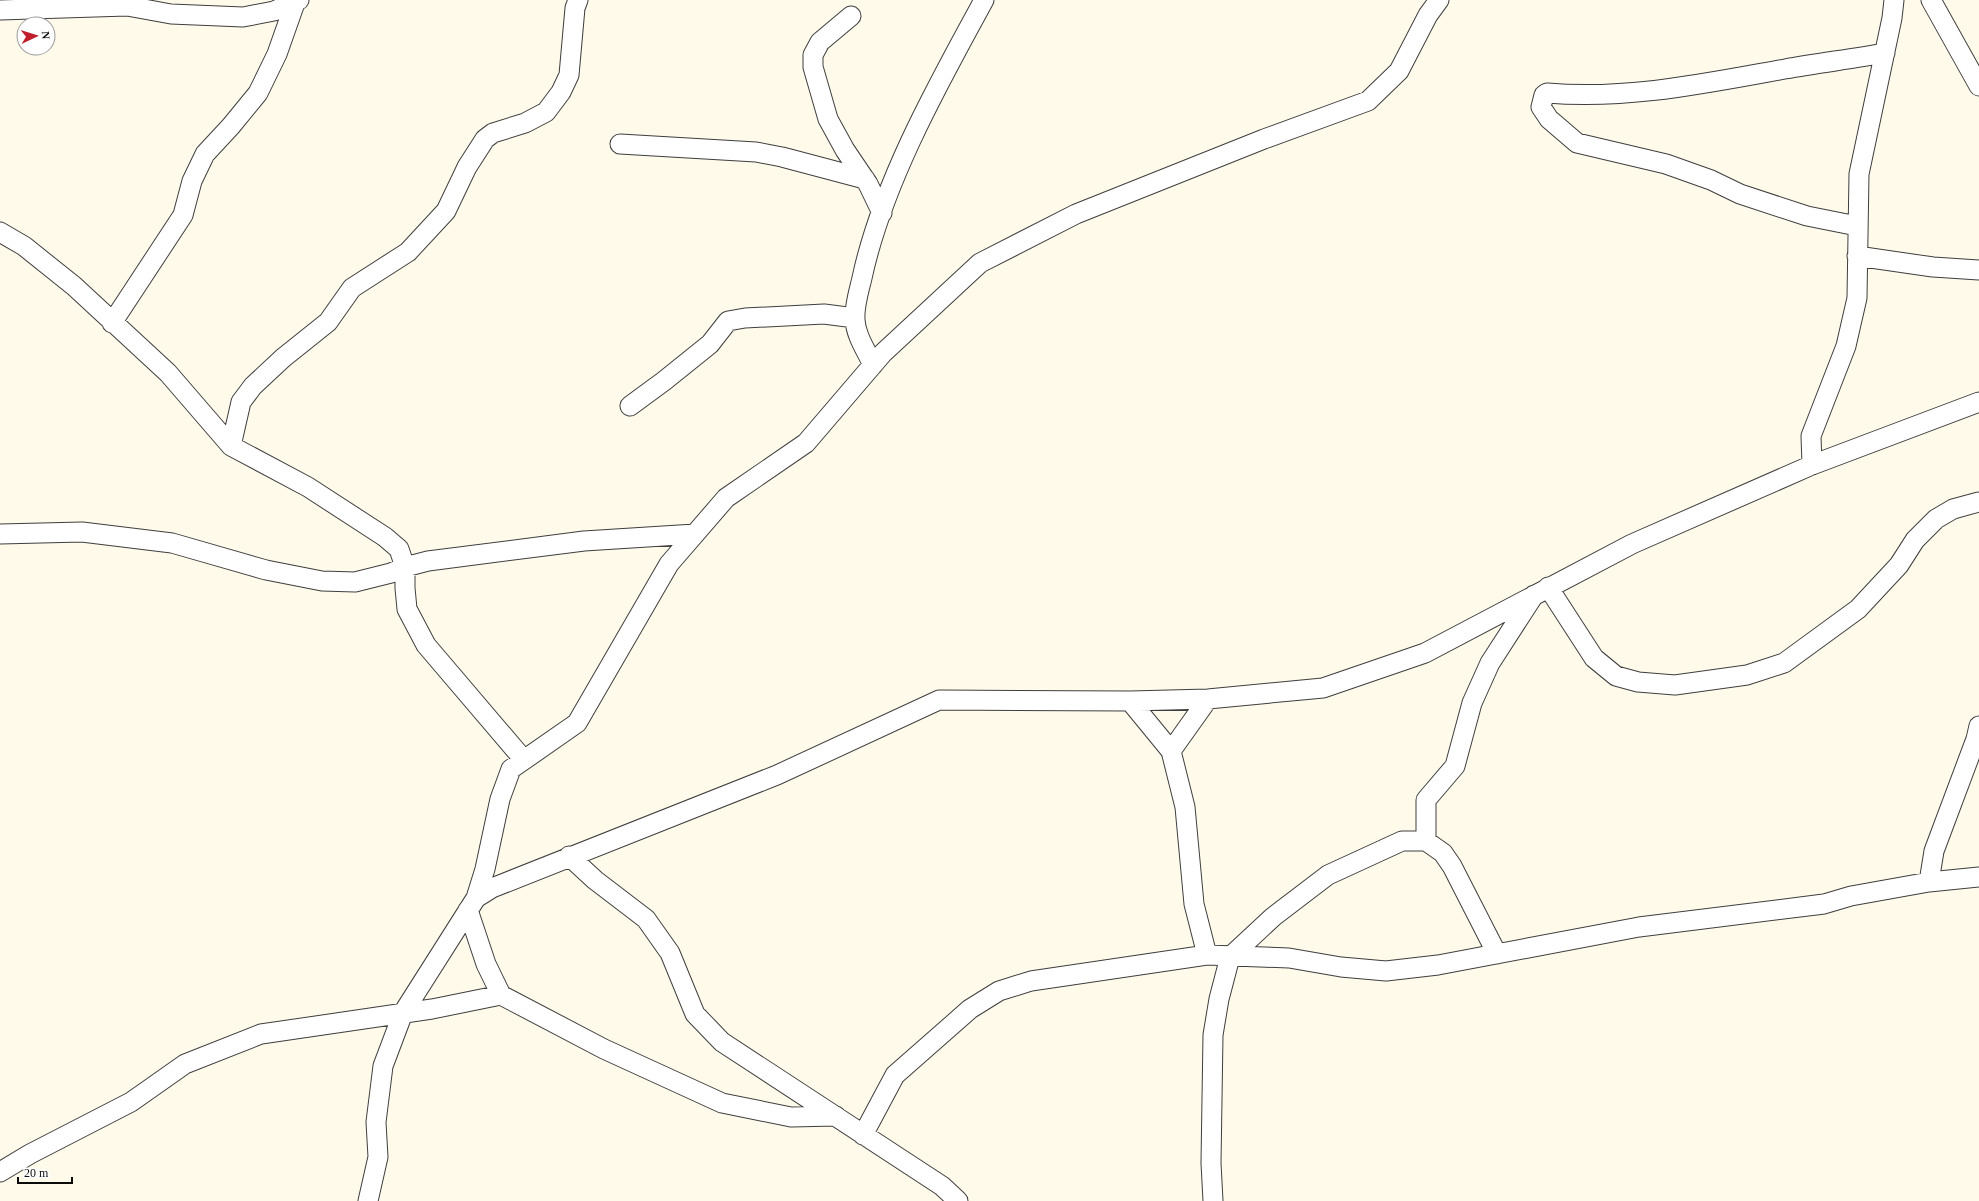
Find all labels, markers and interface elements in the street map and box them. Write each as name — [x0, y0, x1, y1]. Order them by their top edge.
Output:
north arrow — [16, 16, 56, 56]
text: N — [40, 31, 52, 40]
scale bar — [18, 1159, 72, 1185]
text: 20 m — [24, 1166, 49, 1180]

